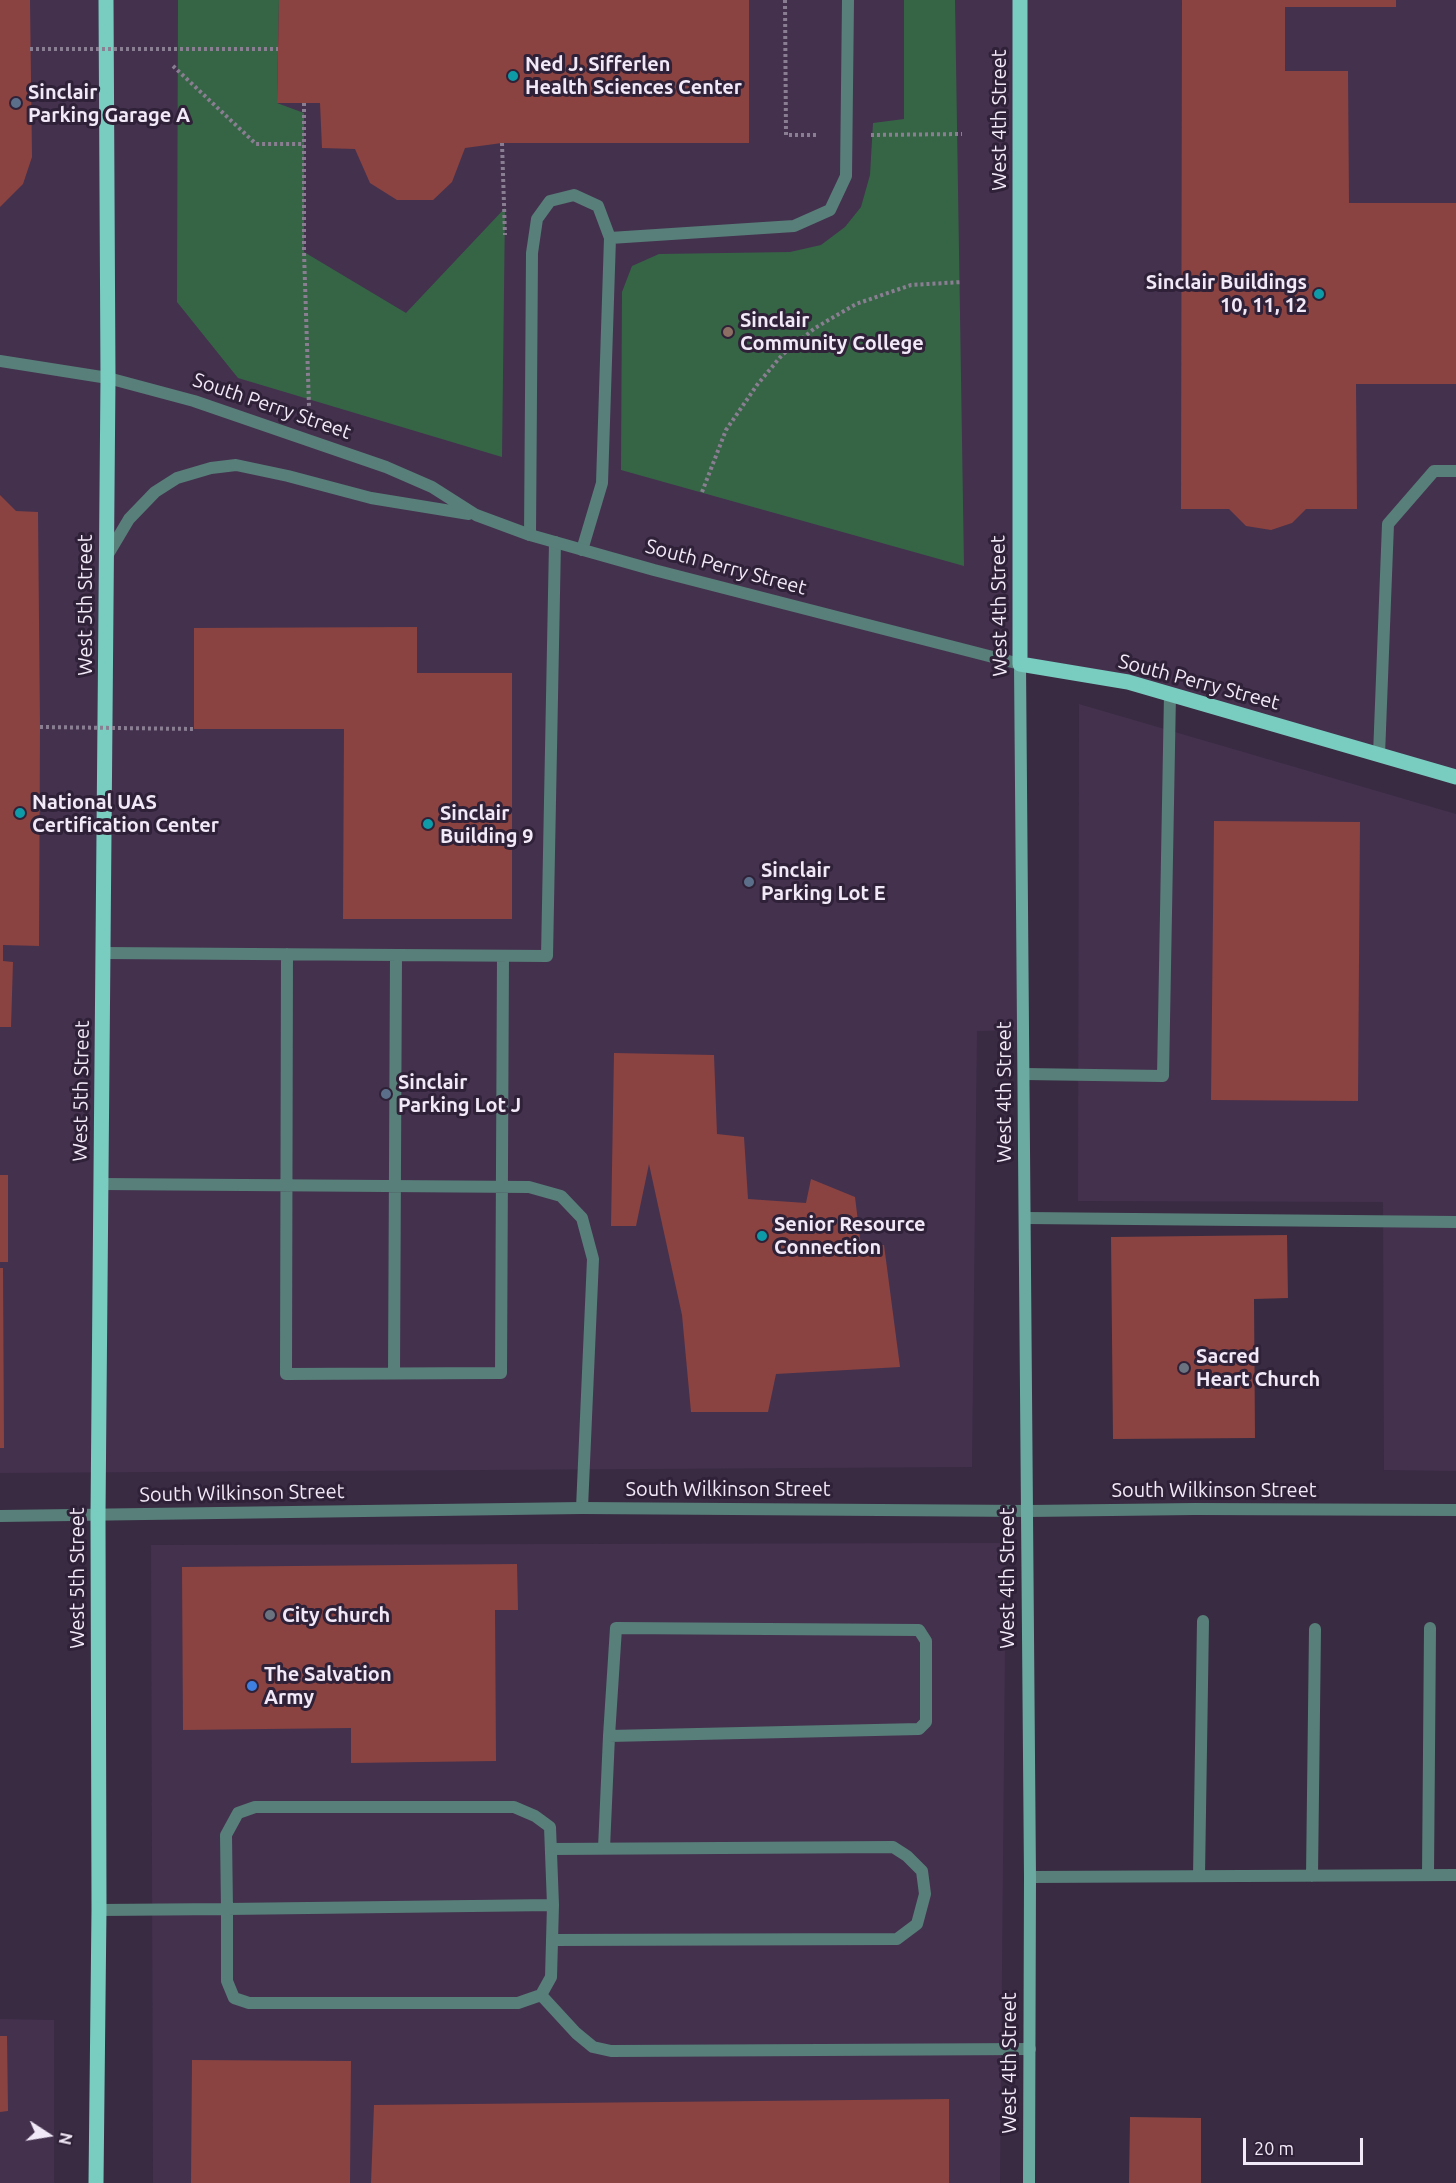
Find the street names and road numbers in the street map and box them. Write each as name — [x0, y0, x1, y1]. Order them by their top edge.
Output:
street label: West 4th Street — [987, 49, 1011, 191]
street label: South Perry Street — [190, 368, 354, 444]
street label: West 5th Street — [73, 534, 97, 676]
street label: South Perry Street — [643, 534, 809, 600]
street label: West 4th Street — [986, 535, 1012, 677]
street label: South Perry Street — [1116, 649, 1282, 715]
street label: West 5th Street — [68, 1020, 94, 1162]
street label: West 4th Street — [992, 1021, 1016, 1163]
street label: South Wilkinson Street — [625, 1477, 831, 1501]
street label: South Wilkinson Street — [1111, 1478, 1317, 1502]
street label: South Wilkinson Street — [139, 1479, 345, 1507]
street label: West 5th Street — [65, 1507, 89, 1649]
street label: West 4th Street — [995, 1507, 1019, 1649]
street label: West 4th Street — [997, 1992, 1021, 2134]

